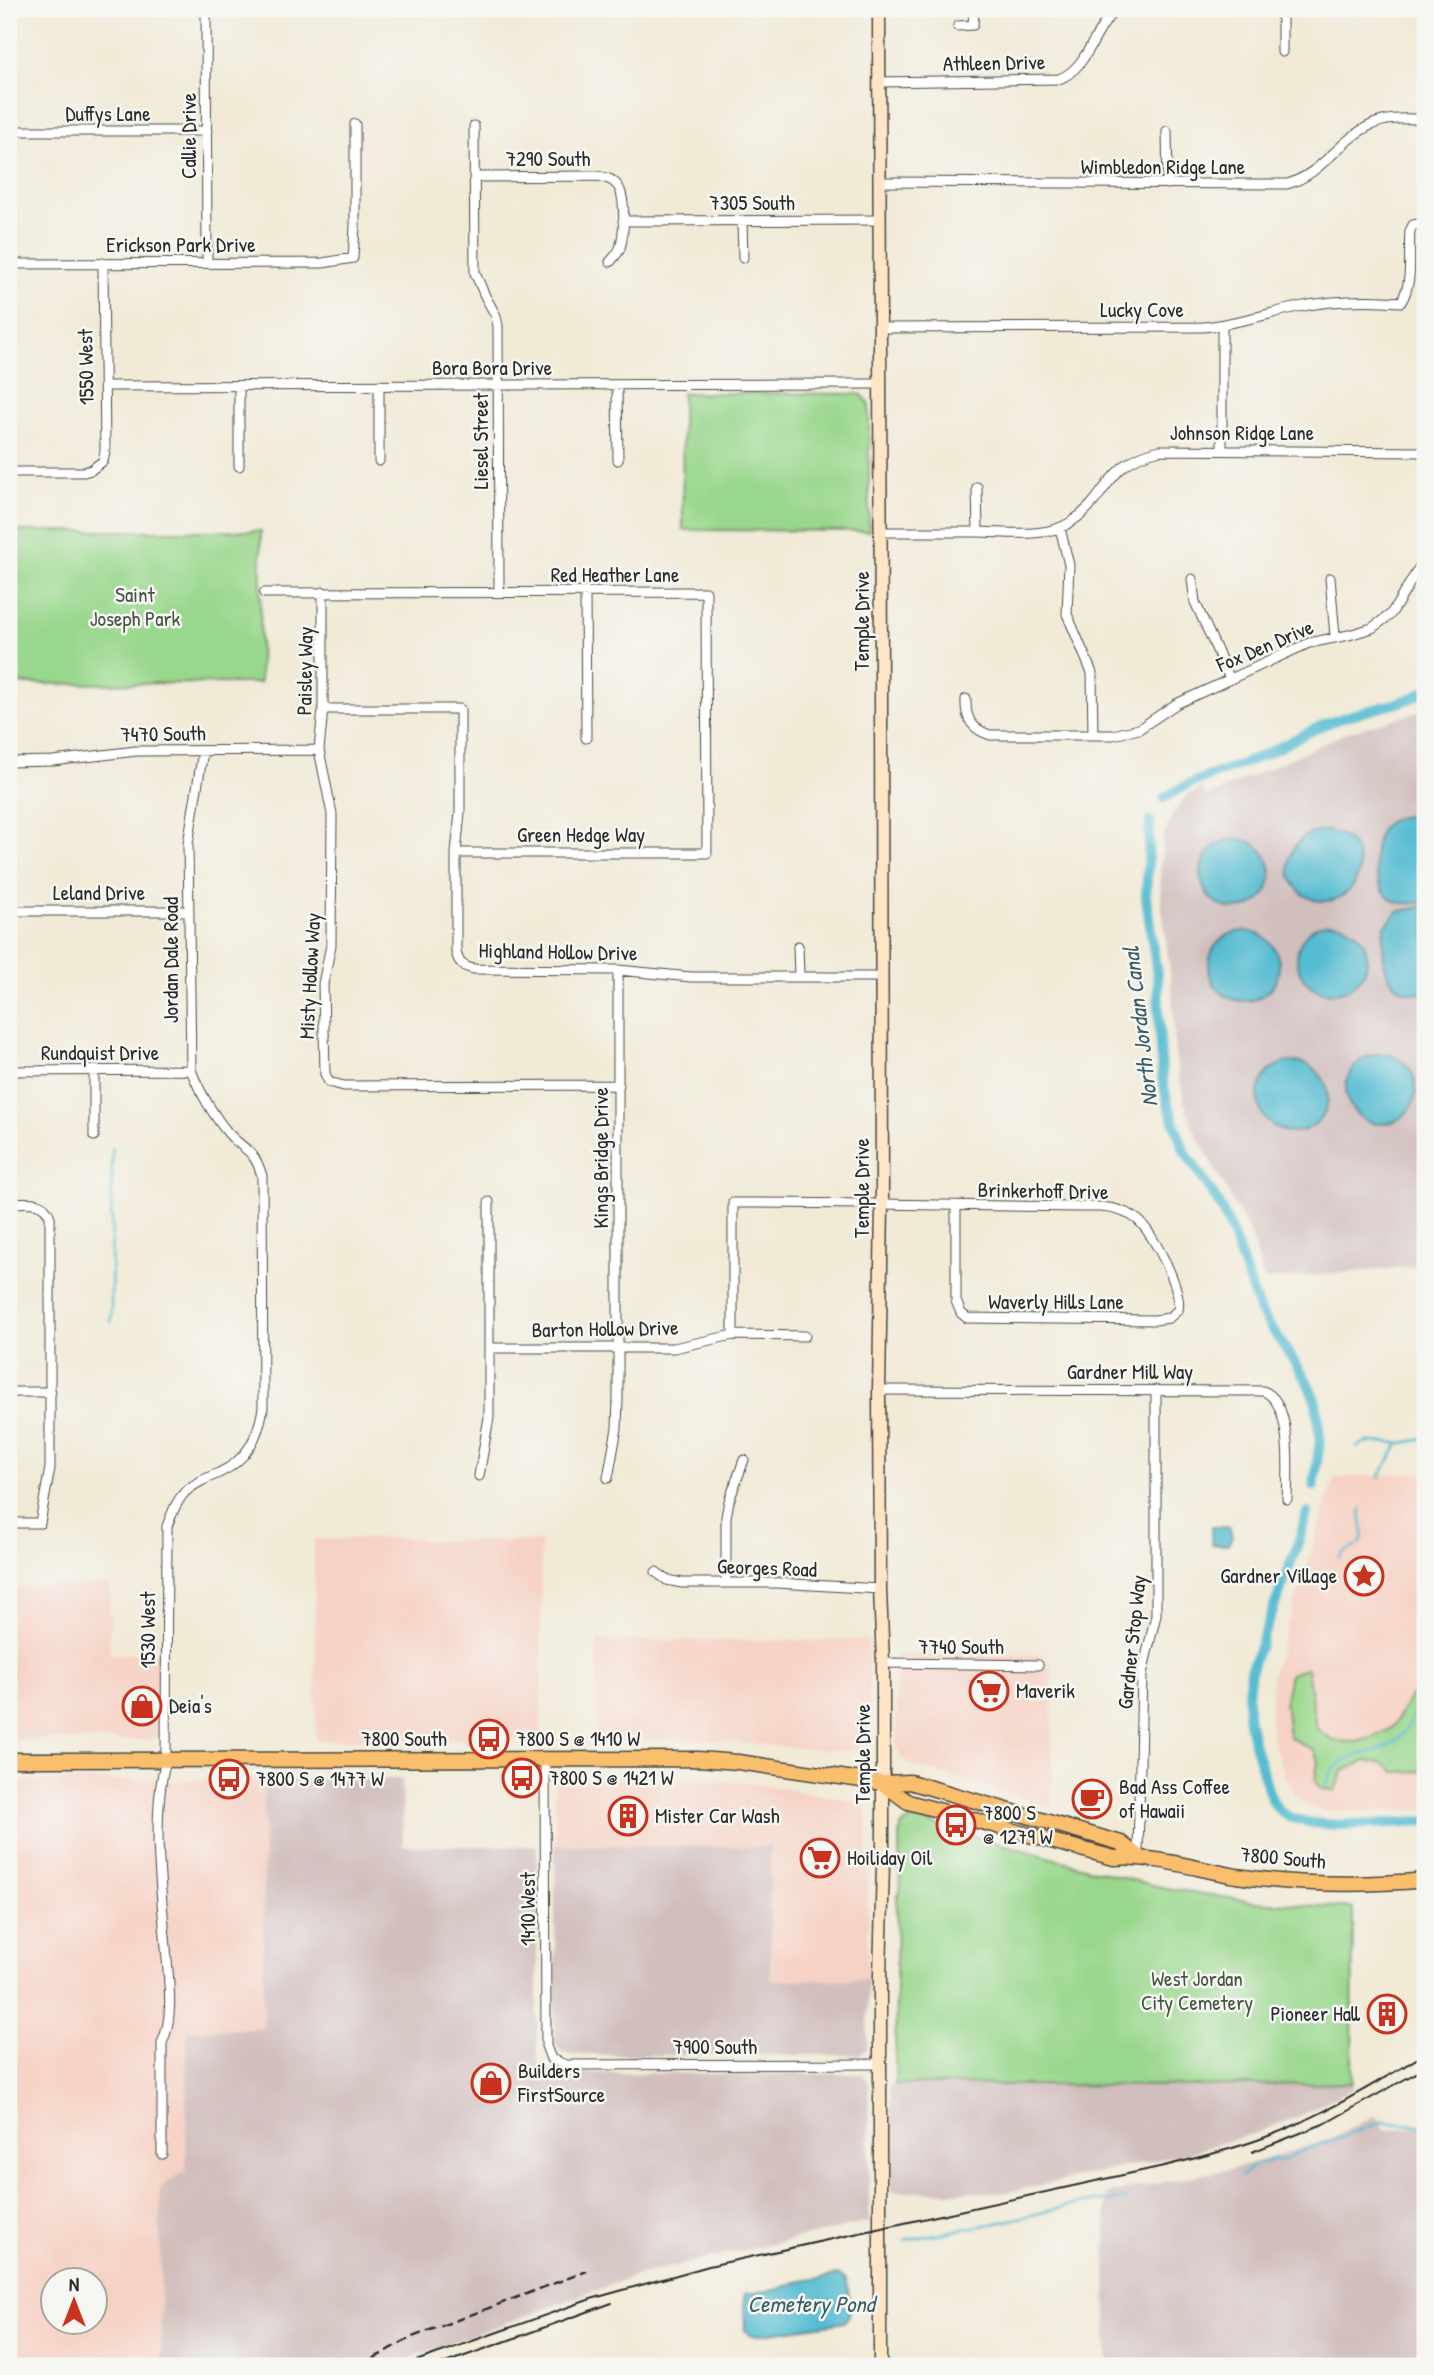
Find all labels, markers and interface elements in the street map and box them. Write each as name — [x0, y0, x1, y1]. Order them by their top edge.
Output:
street label: Athleen Drive — [943, 47, 1045, 78]
street label: Callie Drive — [174, 93, 203, 179]
street label: Duffys Lane — [65, 99, 151, 128]
street label: 7290 South — [506, 144, 591, 173]
street label: Wimbledon Ridge Lane — [1081, 152, 1245, 181]
street label: 7305 South — [709, 188, 795, 217]
street label: Erickson Park Drive — [106, 230, 256, 259]
street label: Lucky Cove — [1100, 295, 1184, 324]
street label: 1550 West — [70, 328, 101, 405]
street label: Bora Bora Drive — [432, 353, 552, 382]
street label: Liesel Street — [466, 392, 495, 489]
street label: Johnson Ridge Lane — [1170, 418, 1314, 447]
street label: Red Heather Lane — [551, 560, 679, 589]
street label: Temple Drive — [847, 571, 876, 671]
park label: Saint Joseph Park — [90, 580, 181, 633]
street label: Fox Den Drive — [1211, 612, 1318, 679]
street label: Paisley Way — [289, 626, 320, 716]
street label: 7470 South — [120, 718, 206, 749]
street label: Green Hedge Way — [517, 820, 645, 849]
street label: Leland Drive — [53, 878, 145, 907]
street label: Jordan Dale Road — [156, 897, 185, 1023]
street label: Misty Hollow Way — [292, 912, 327, 1040]
street label: Highland Hollow Drive — [478, 936, 638, 967]
water label: North Jordan Canal — [1114, 945, 1165, 1109]
street label: Rundquist Drive — [41, 1038, 159, 1067]
street label: Kings Bridge Drive — [586, 1087, 615, 1229]
street label: Temple Drive — [847, 1138, 876, 1238]
street label: Brinkerhoff Drive — [977, 1175, 1109, 1206]
street label: Waverly Hills Lane — [988, 1287, 1124, 1316]
street label: Barton Hollow Drive — [531, 1313, 679, 1344]
street label: Gardner Mill Way — [1067, 1357, 1193, 1386]
street label: Georges Road — [717, 1551, 818, 1584]
place icon: Gardner Village — [1343, 1555, 1385, 1597]
place label: Gardner Village — [1220, 1561, 1337, 1590]
street label: Gardner Stop Way — [1110, 1573, 1153, 1710]
street label: 1530 West — [133, 1591, 162, 1668]
street label: 7740 South — [918, 1632, 1004, 1661]
supermarket icon: Maverik — [968, 1670, 1010, 1712]
place label: Maverik — [1016, 1676, 1075, 1705]
shop icon: Deia's — [121, 1685, 163, 1727]
place label: Deia's — [169, 1691, 212, 1720]
street label: Temple Drive — [848, 1704, 877, 1804]
bus stop icon: 7800 S @ 1410 W — [468, 1718, 510, 1760]
street label: 7800 South — [361, 1724, 447, 1753]
place label: 7800 S @ 1410 W — [516, 1724, 640, 1753]
bus stop icon: 7800 S @ 1421 W — [501, 1757, 543, 1799]
bus stop icon: 7800 S @ 1477 W — [208, 1758, 250, 1800]
place label: 7800 S @ 1421 W — [549, 1763, 674, 1792]
place label: 7800 S @ 1477 W — [256, 1764, 384, 1793]
place label: Bad Ass Coffee of Hawaii — [1119, 1772, 1230, 1825]
cafe icon: Bad Ass Coffee of Hawaii — [1071, 1778, 1113, 1820]
building icon: Mister Car Wash — [607, 1795, 649, 1837]
place label: 7800 S @ 1279 W — [983, 1798, 1053, 1851]
place label: Mister Car Wash — [655, 1801, 780, 1830]
bus stop icon: 7800 S @ 1279 W — [935, 1804, 977, 1846]
supermarket icon: Hoiliday Oil — [799, 1837, 841, 1879]
street label: 7800 South — [1239, 1839, 1327, 1876]
place label: Hoiliday Oil — [847, 1843, 933, 1872]
street label: 1410 West — [513, 1871, 542, 1946]
park label: West Jordan City Cemetery — [1141, 1964, 1253, 2017]
building icon: Pioneer Hall — [1366, 1993, 1408, 2035]
place label: Pioneer Hall — [1270, 1999, 1361, 2028]
street label: 7900 South — [673, 2032, 757, 2061]
place label: Builders FirstSource — [517, 2056, 605, 2109]
shop icon: Builders FirstSource — [470, 2062, 512, 2104]
north arrow — [38, 2266, 108, 2336]
text: N — [69, 2271, 79, 2297]
water label: Cemetery Pond — [747, 2288, 879, 2320]

